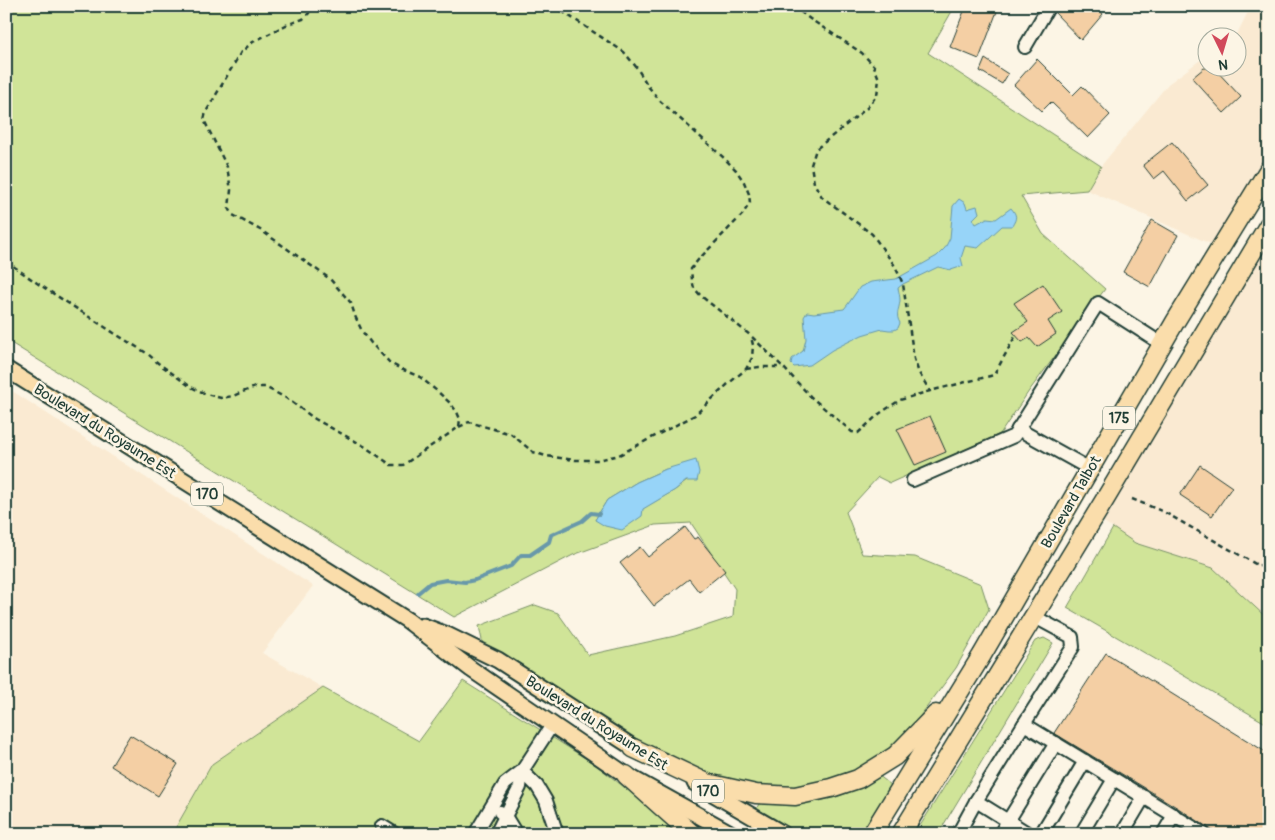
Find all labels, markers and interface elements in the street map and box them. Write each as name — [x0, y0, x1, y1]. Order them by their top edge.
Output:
north arrow — [1198, 28, 1248, 78]
text: N — [1218, 56, 1229, 73]
street label: Boulevard du Royaume Est — [30, 380, 180, 483]
road number: 175 — [1103, 406, 1135, 429]
street label: Boulevard Talbot — [1037, 452, 1106, 552]
road number: 170 — [191, 482, 223, 506]
street label: Boulevard du Royaume Est — [522, 672, 672, 775]
road number: 170 — [692, 779, 724, 802]

